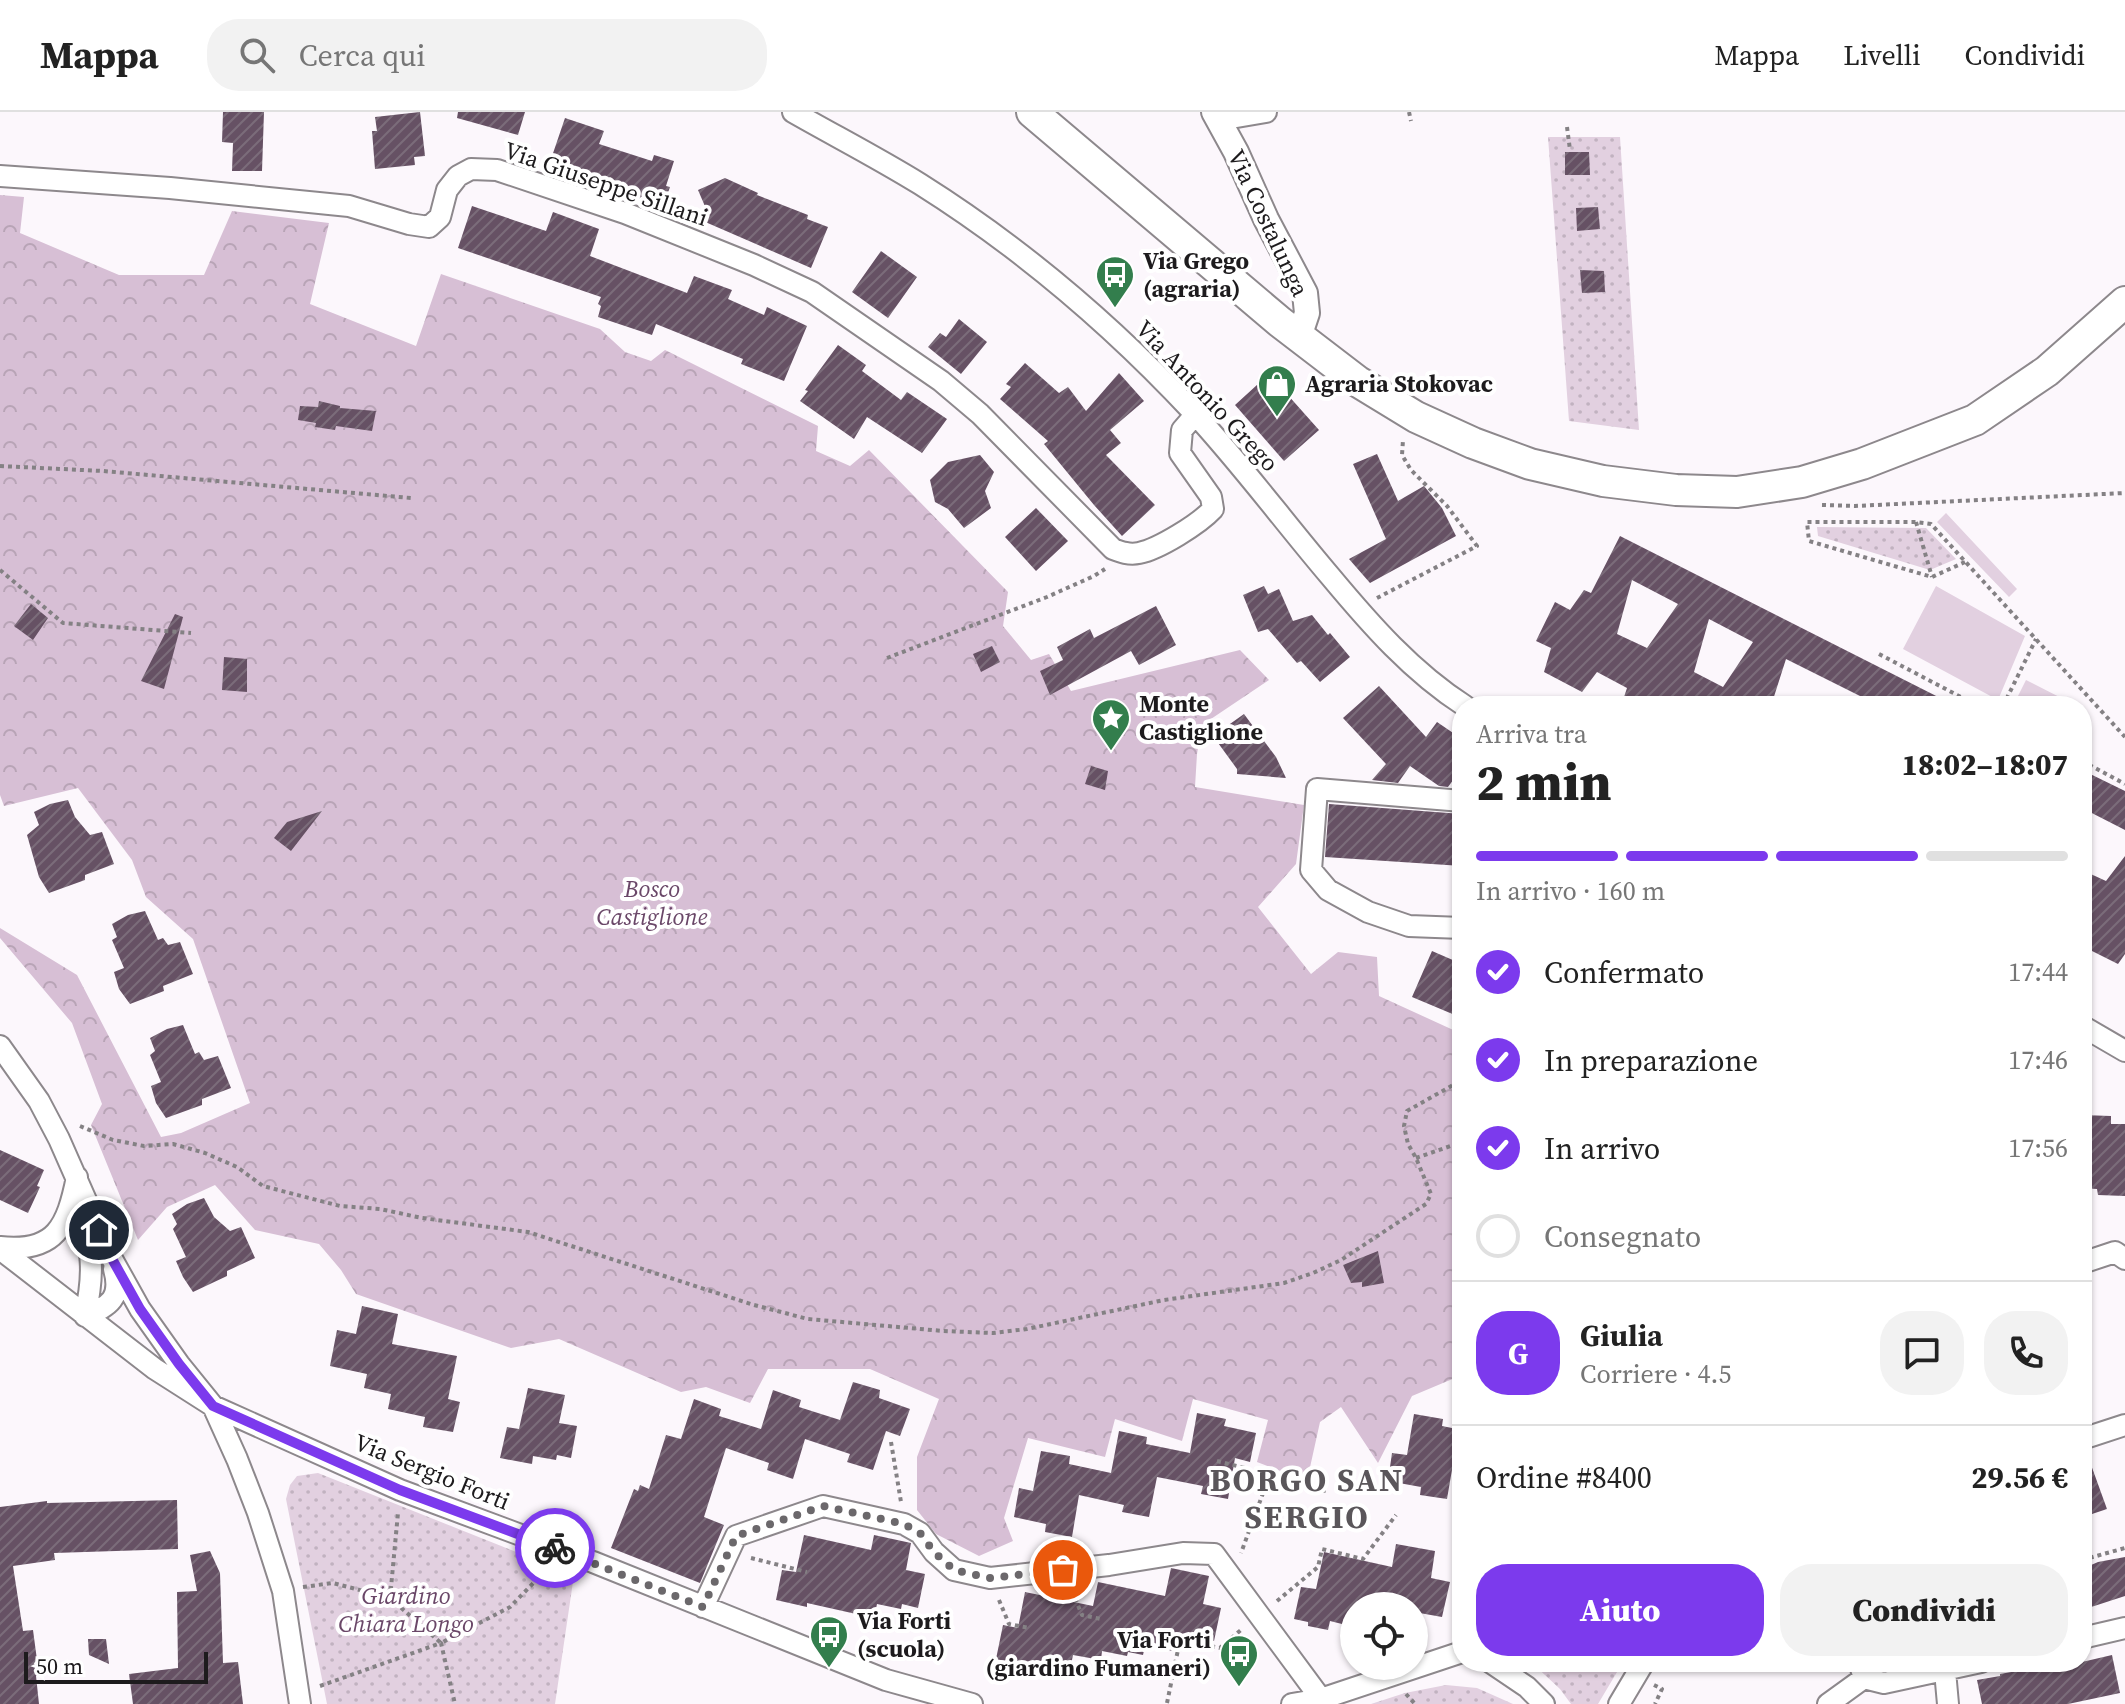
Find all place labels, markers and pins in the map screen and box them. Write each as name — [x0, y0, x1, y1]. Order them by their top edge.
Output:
place label: Via Grego (agraria) — [1143, 244, 1249, 305]
bus stop icon: Via Grego (agraria) — [1094, 254, 1136, 309]
shop icon: Agraria Stokovac — [1256, 363, 1298, 418]
place label: Agraria Stokovac — [1305, 367, 1493, 400]
place label: Monte Castiglione — [1139, 687, 1263, 748]
place icon: Monte Castiglione — [1090, 697, 1132, 752]
pin — [65, 1196, 133, 1264]
pin — [1029, 1536, 1097, 1604]
place label: Via Forti (scuola) — [857, 1604, 951, 1665]
bus stop icon: Via Forti (scuola) — [808, 1614, 850, 1669]
place label: Via Forti (giardino Fumaneri) — [986, 1623, 1211, 1684]
bus stop icon: Via Forti (giardino Fumaneri) — [1218, 1633, 1260, 1688]

